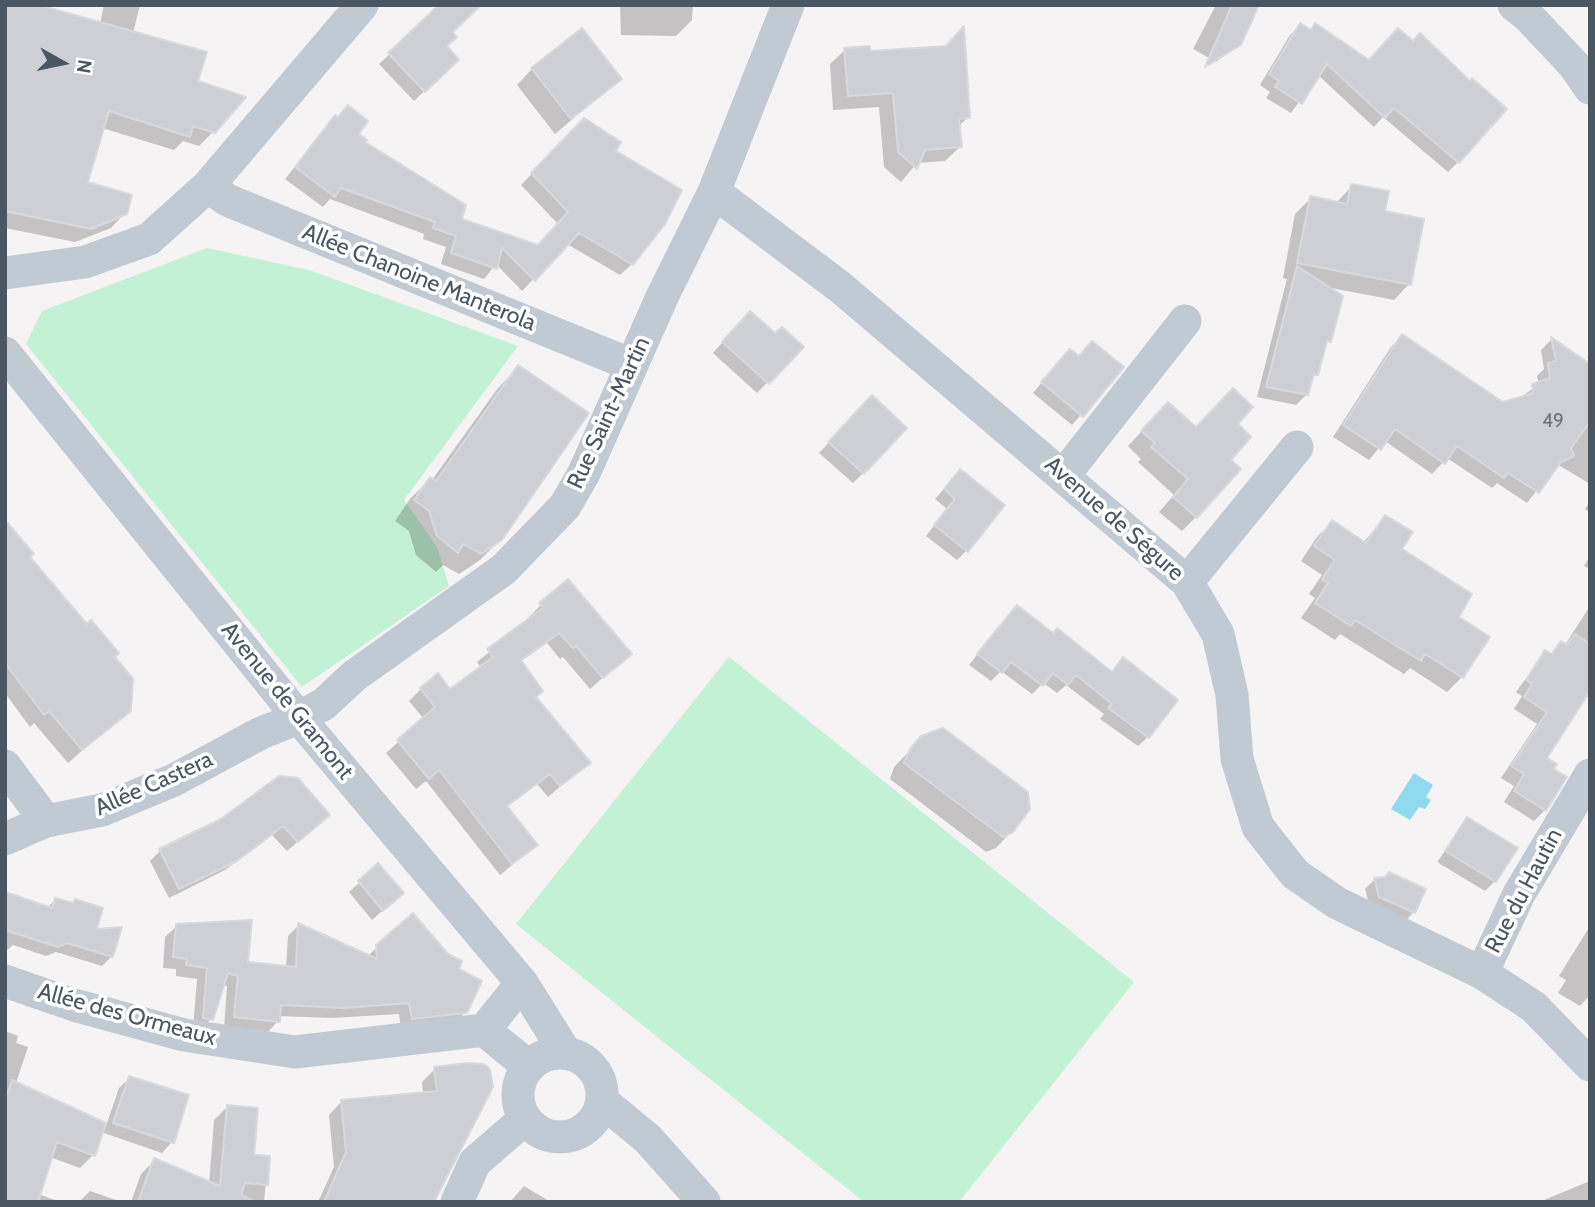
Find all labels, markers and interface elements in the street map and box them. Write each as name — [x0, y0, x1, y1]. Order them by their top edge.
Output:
north arrow — [28, 28, 98, 98]
text: N — [72, 58, 97, 75]
street label: Allée Chanoine Manterola — [298, 219, 540, 337]
street label: Rue Saint-Martin — [562, 333, 656, 493]
house number: 49 — [1542, 410, 1564, 432]
street label: Avenue de Ségure — [1039, 451, 1189, 587]
street label: Avenue de Gramont — [215, 617, 359, 785]
street label: Allée Castera — [91, 746, 217, 822]
street label: Rue du Hautin — [1480, 824, 1568, 958]
street label: Allée des Ormeaux — [35, 978, 219, 1052]

